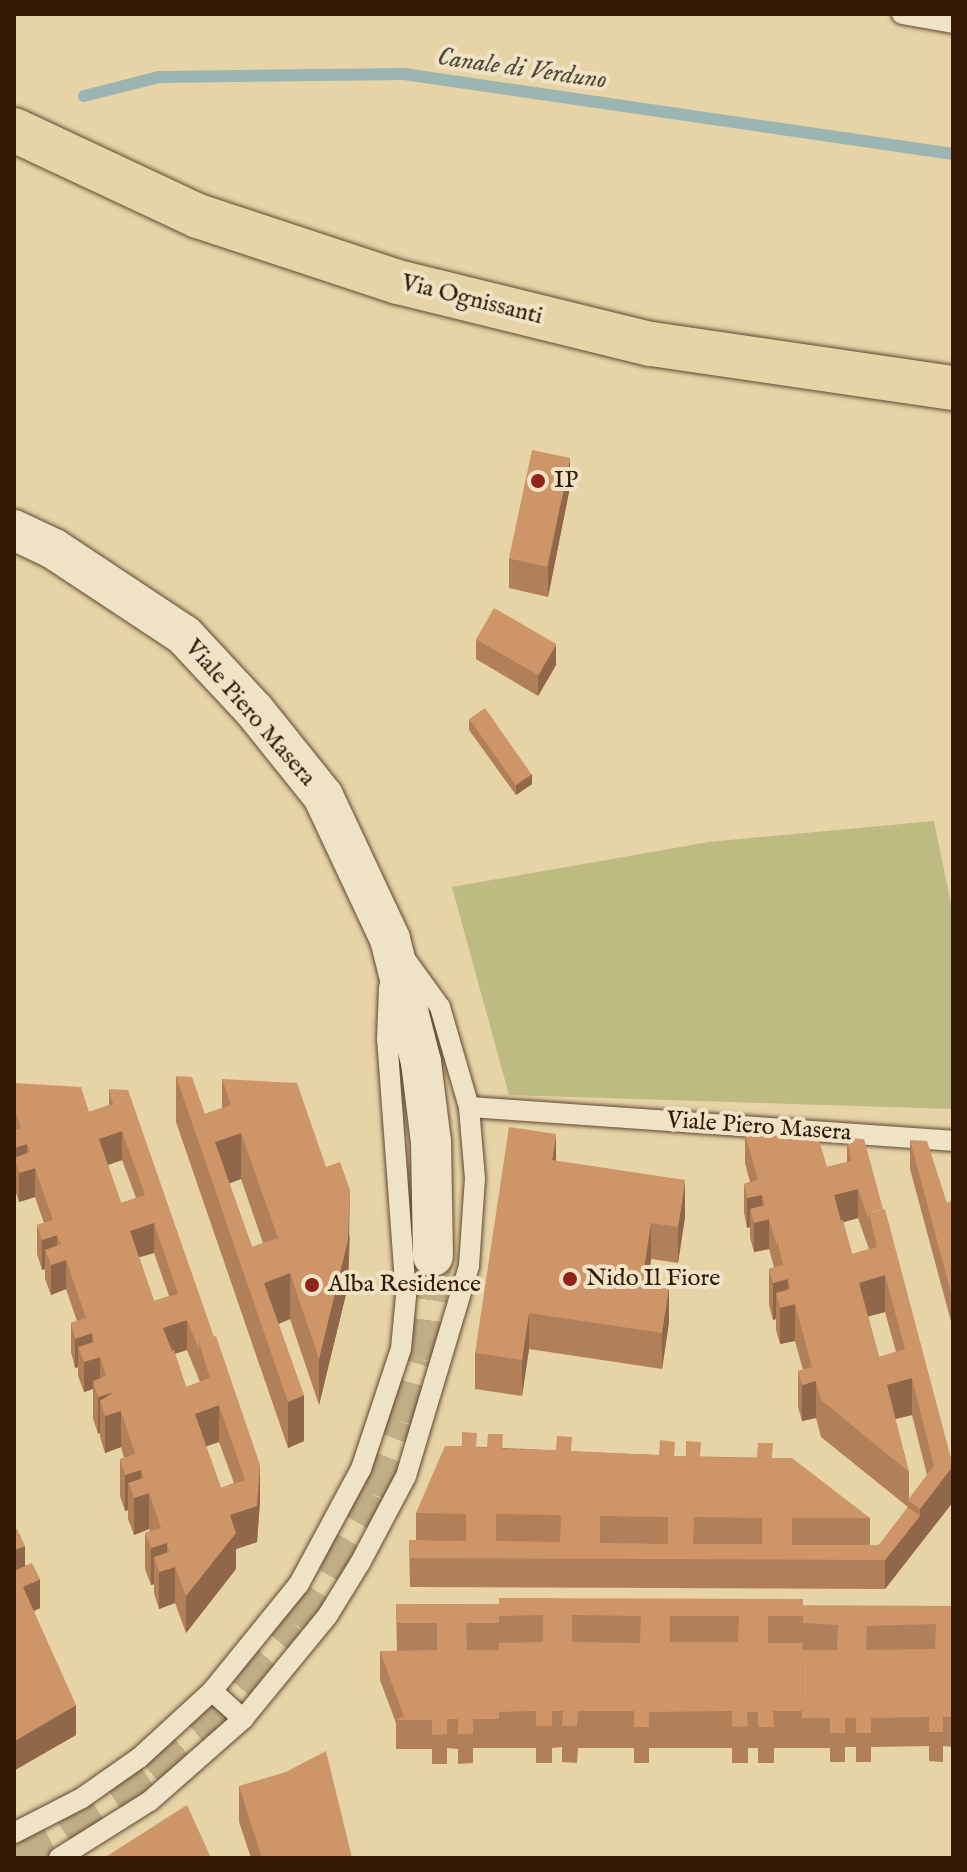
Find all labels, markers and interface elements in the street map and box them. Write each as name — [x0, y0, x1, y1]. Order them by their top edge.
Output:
water label: Canale di Verduno — [435, 42, 609, 96]
street label: Via Ognissanti — [398, 269, 546, 331]
place label: IP — [554, 467, 578, 495]
marker: IP — [529, 472, 547, 490]
street label: Viale Piero Masera — [178, 634, 322, 792]
street label: Viale Piero Masera — [666, 1106, 852, 1148]
place label: Nido Il Fiore — [586, 1265, 720, 1293]
marker: Nido Il Fiore — [561, 1270, 579, 1288]
place label: Alba Residence — [328, 1271, 481, 1299]
marker: Alba Residence — [303, 1276, 321, 1294]

